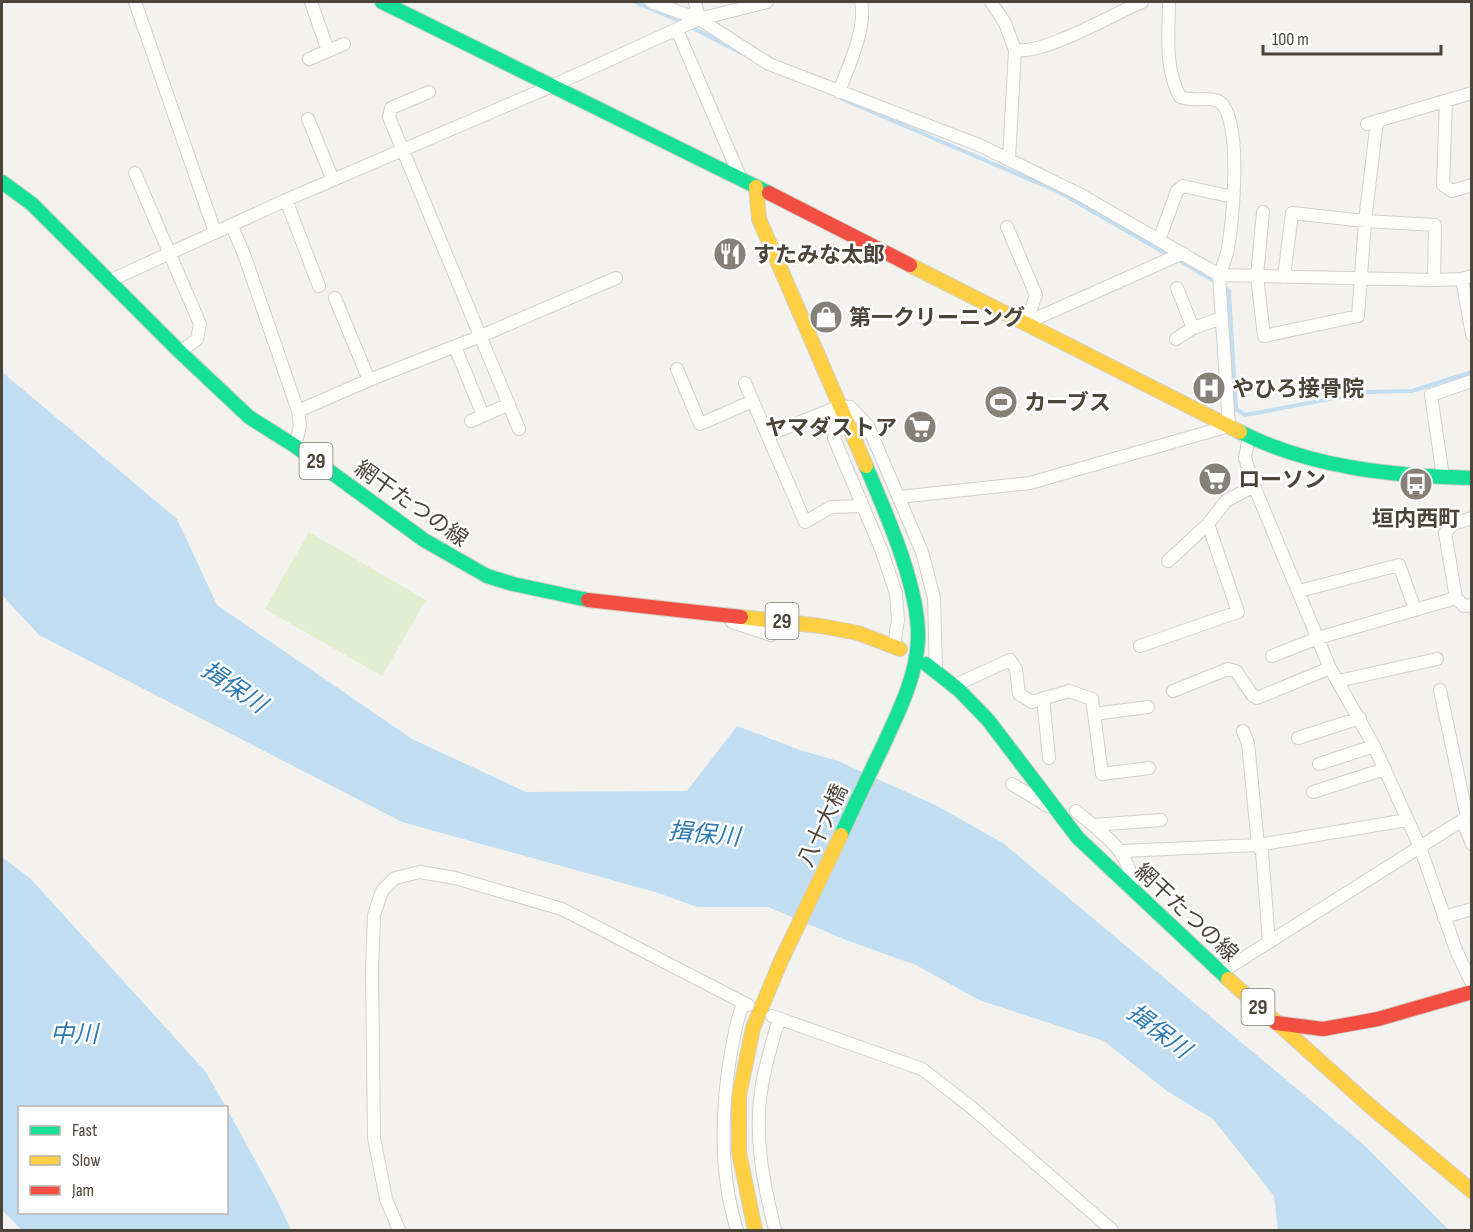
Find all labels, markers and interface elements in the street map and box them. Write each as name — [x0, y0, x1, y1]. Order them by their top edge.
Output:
scale bar — [1263, 18, 1442, 56]
text: 100 m — [1272, 29, 1309, 50]
restaurant icon: すたみな太郎 — [712, 236, 748, 272]
place label: すたみな太郎 — [753, 242, 885, 269]
shop icon: 第一クリーニング — [808, 299, 844, 335]
place label: 第一クリーニング — [849, 305, 1025, 332]
hospital icon: やひろ接骨院 — [1191, 370, 1227, 406]
place label: やひろ接骨院 — [1232, 376, 1364, 403]
sports icon: カーブス — [983, 384, 1019, 420]
place label: カーブス — [1024, 390, 1111, 417]
supermarket icon: ヤマダストア — [902, 409, 938, 445]
place label: ヤマダストア — [765, 415, 897, 442]
road number: 29 — [300, 443, 332, 479]
street label: 網干たつの線 — [349, 455, 473, 553]
supermarket icon: ローソン — [1197, 461, 1233, 497]
bus stop icon: 垣内西町 — [1398, 466, 1434, 502]
place label: ローソン — [1238, 467, 1326, 494]
place label: 垣内西町 — [1372, 506, 1460, 533]
road number: 29 — [766, 603, 798, 639]
water label: 揖保川 — [196, 655, 274, 721]
street label: 八十大橋 — [793, 780, 854, 871]
water label: 揖保川 — [667, 817, 744, 852]
street label: 網干たつの線 — [1128, 858, 1243, 968]
road number: 29 — [1242, 989, 1274, 1025]
water label: 揖保川 — [1121, 998, 1199, 1066]
water label: 中川 — [50, 1020, 101, 1049]
legend — [18, 1106, 228, 1214]
text: Fast — [72, 1120, 98, 1141]
text: Slow — [72, 1150, 101, 1171]
text: Jam — [71, 1180, 94, 1201]

